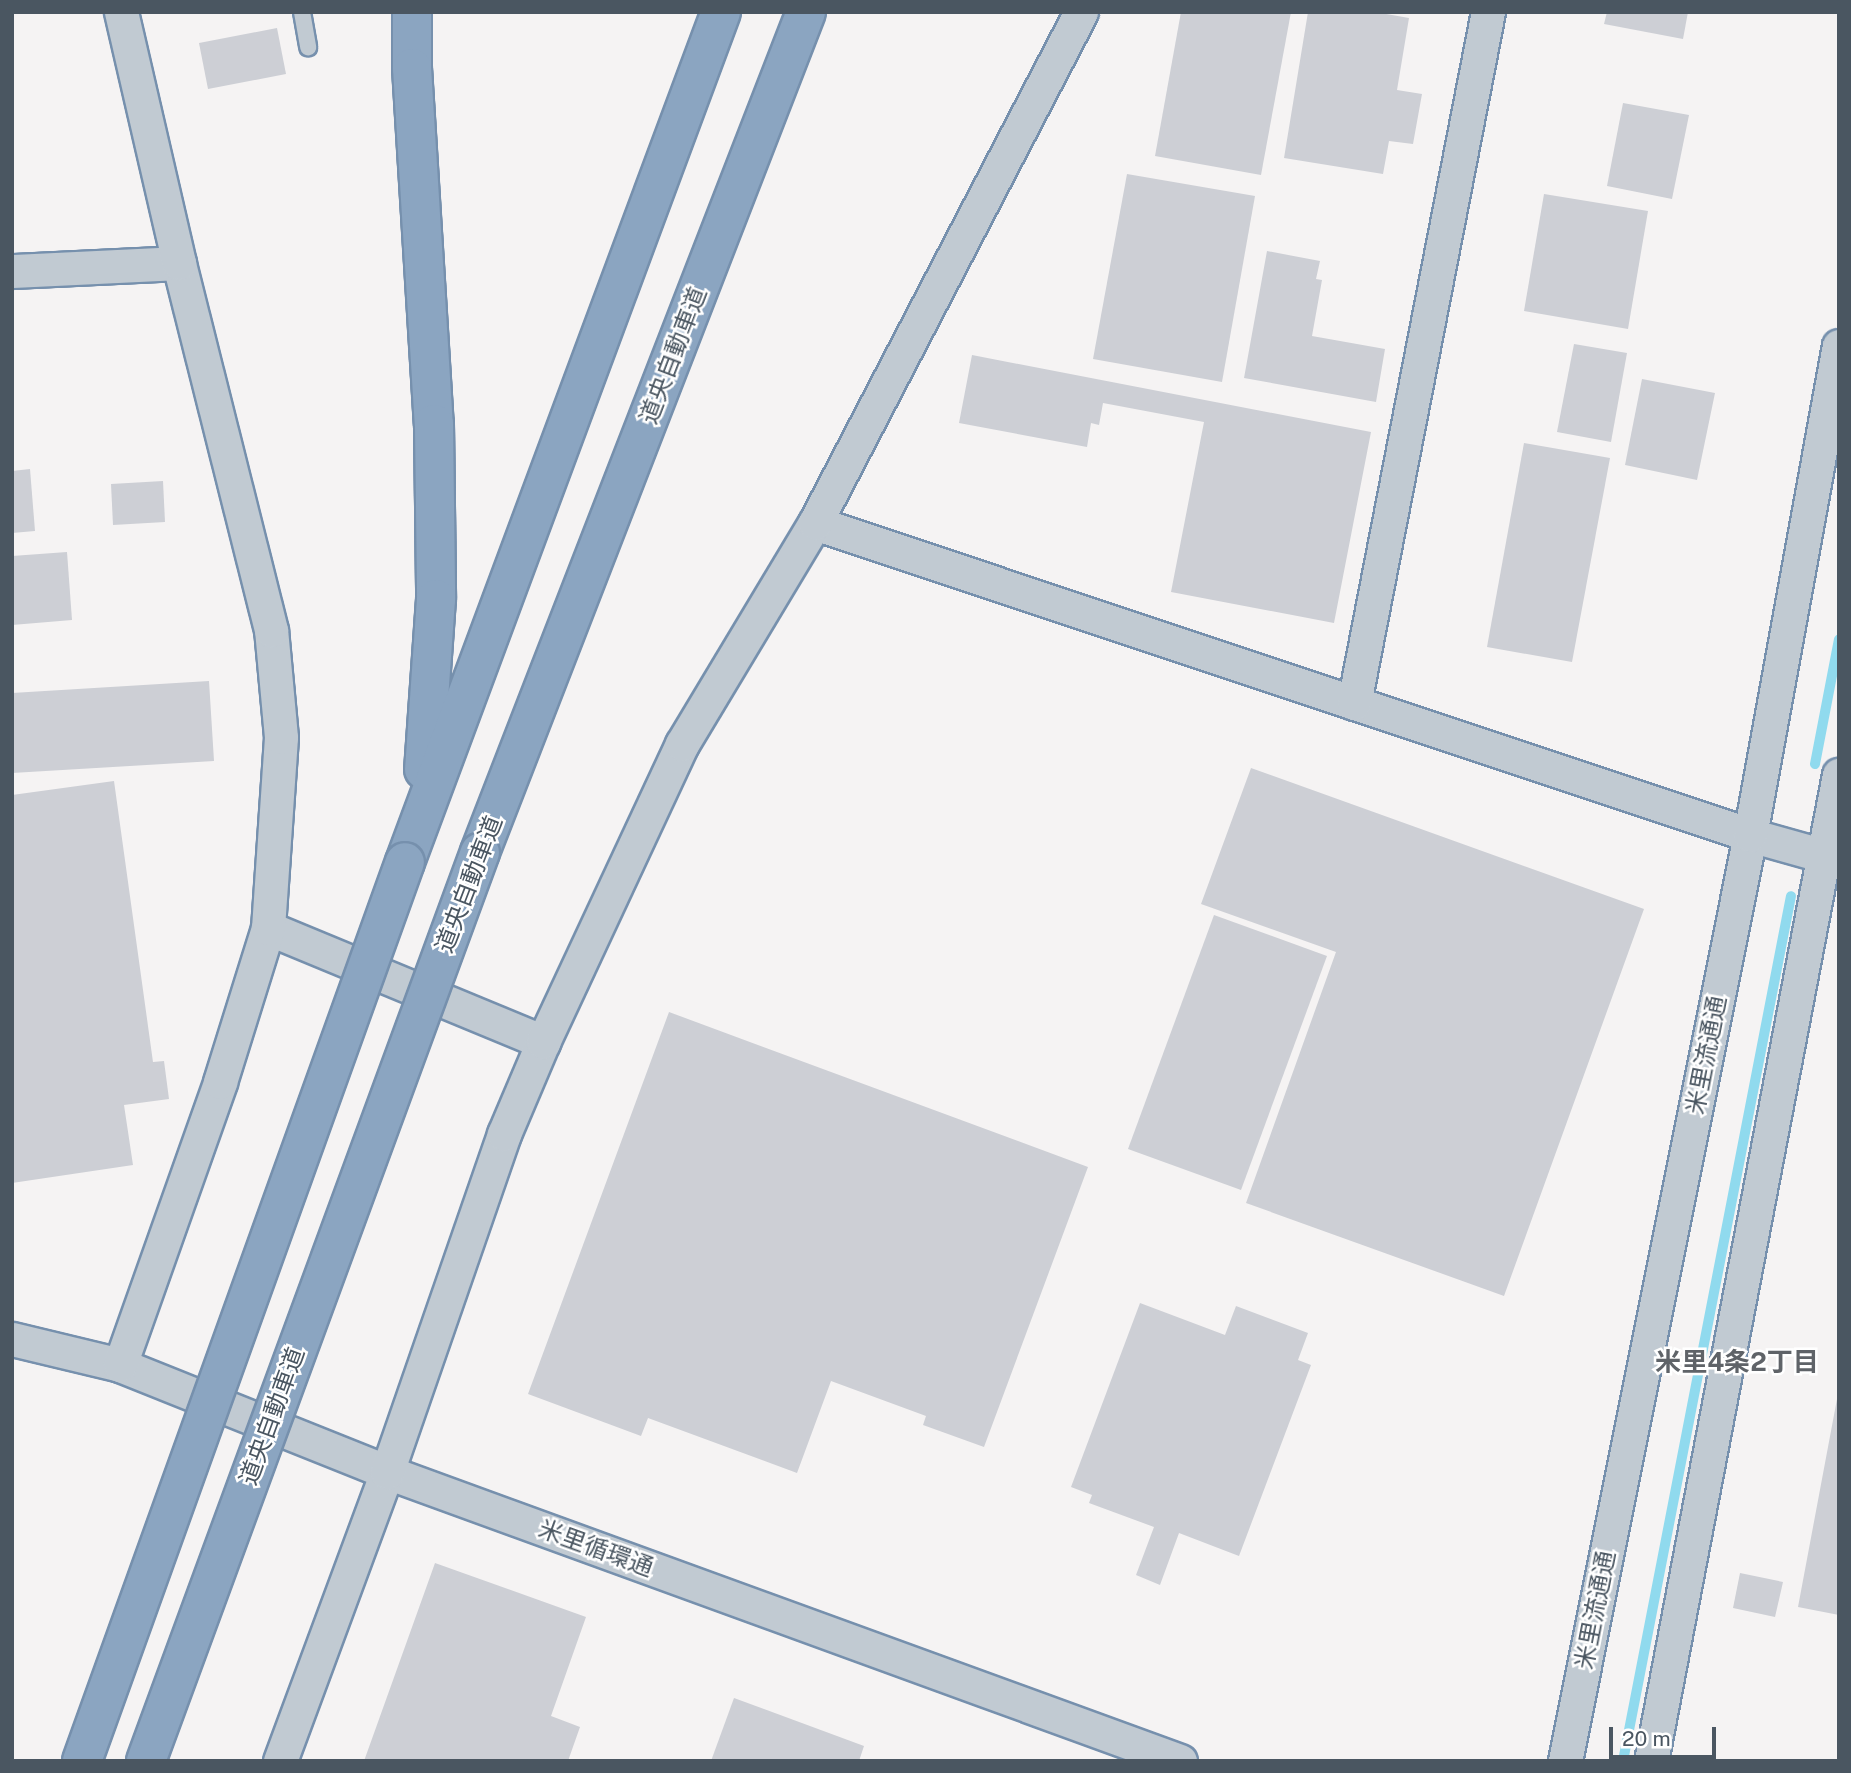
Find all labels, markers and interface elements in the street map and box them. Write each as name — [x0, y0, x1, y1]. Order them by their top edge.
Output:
street label: 道央自動車道 — [634, 283, 712, 427]
street label: 道央自動車道 — [430, 812, 508, 956]
street label: 米里流通通 — [1680, 993, 1732, 1117]
street label: 道央自動車道 — [234, 1343, 310, 1489]
district label: 米里4条2丁目 — [1655, 1346, 1819, 1378]
street label: 米里循環通 — [535, 1514, 657, 1582]
street label: 米里流通通 — [1569, 1548, 1621, 1672]
scale bar — [1613, 1714, 1720, 1758]
text: 20 m — [1622, 1726, 1671, 1751]

